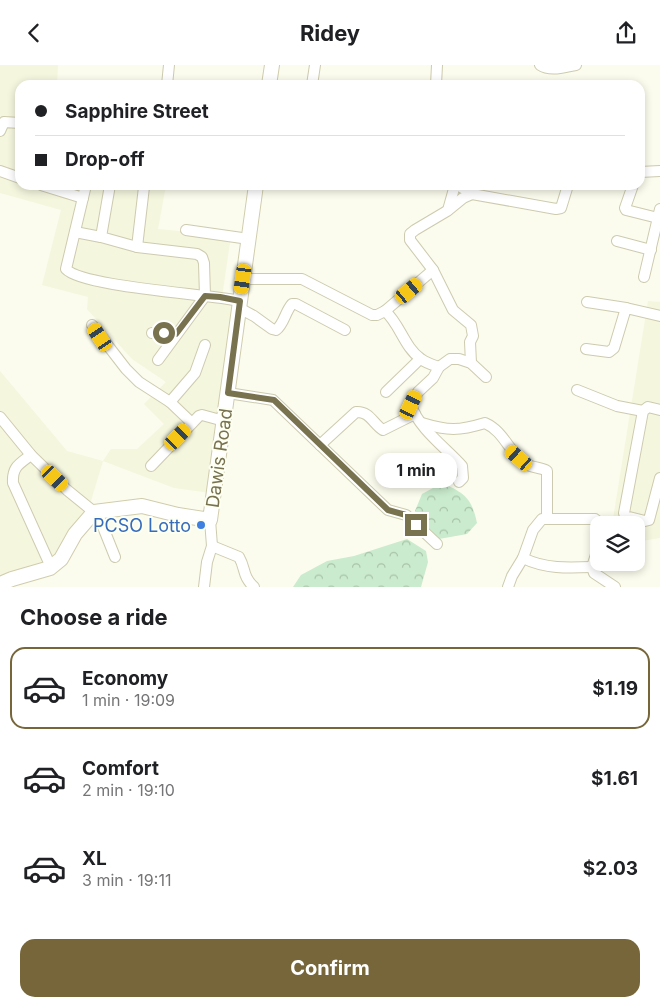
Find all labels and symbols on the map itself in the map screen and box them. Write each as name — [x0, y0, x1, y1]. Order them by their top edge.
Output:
car — [233, 263, 252, 295]
car — [392, 276, 425, 306]
car — [85, 320, 114, 354]
route start — [153, 322, 175, 344]
car — [397, 388, 424, 422]
street label: Dawis Road — [202, 407, 236, 509]
car — [162, 421, 193, 453]
car — [502, 442, 535, 474]
callout: 1 min — [375, 453, 457, 487]
car — [38, 462, 71, 494]
route end — [405, 514, 427, 536]
place label: PCSO Lotto — [93, 515, 191, 536]
marker: PCSO Lotto — [195, 519, 207, 531]

